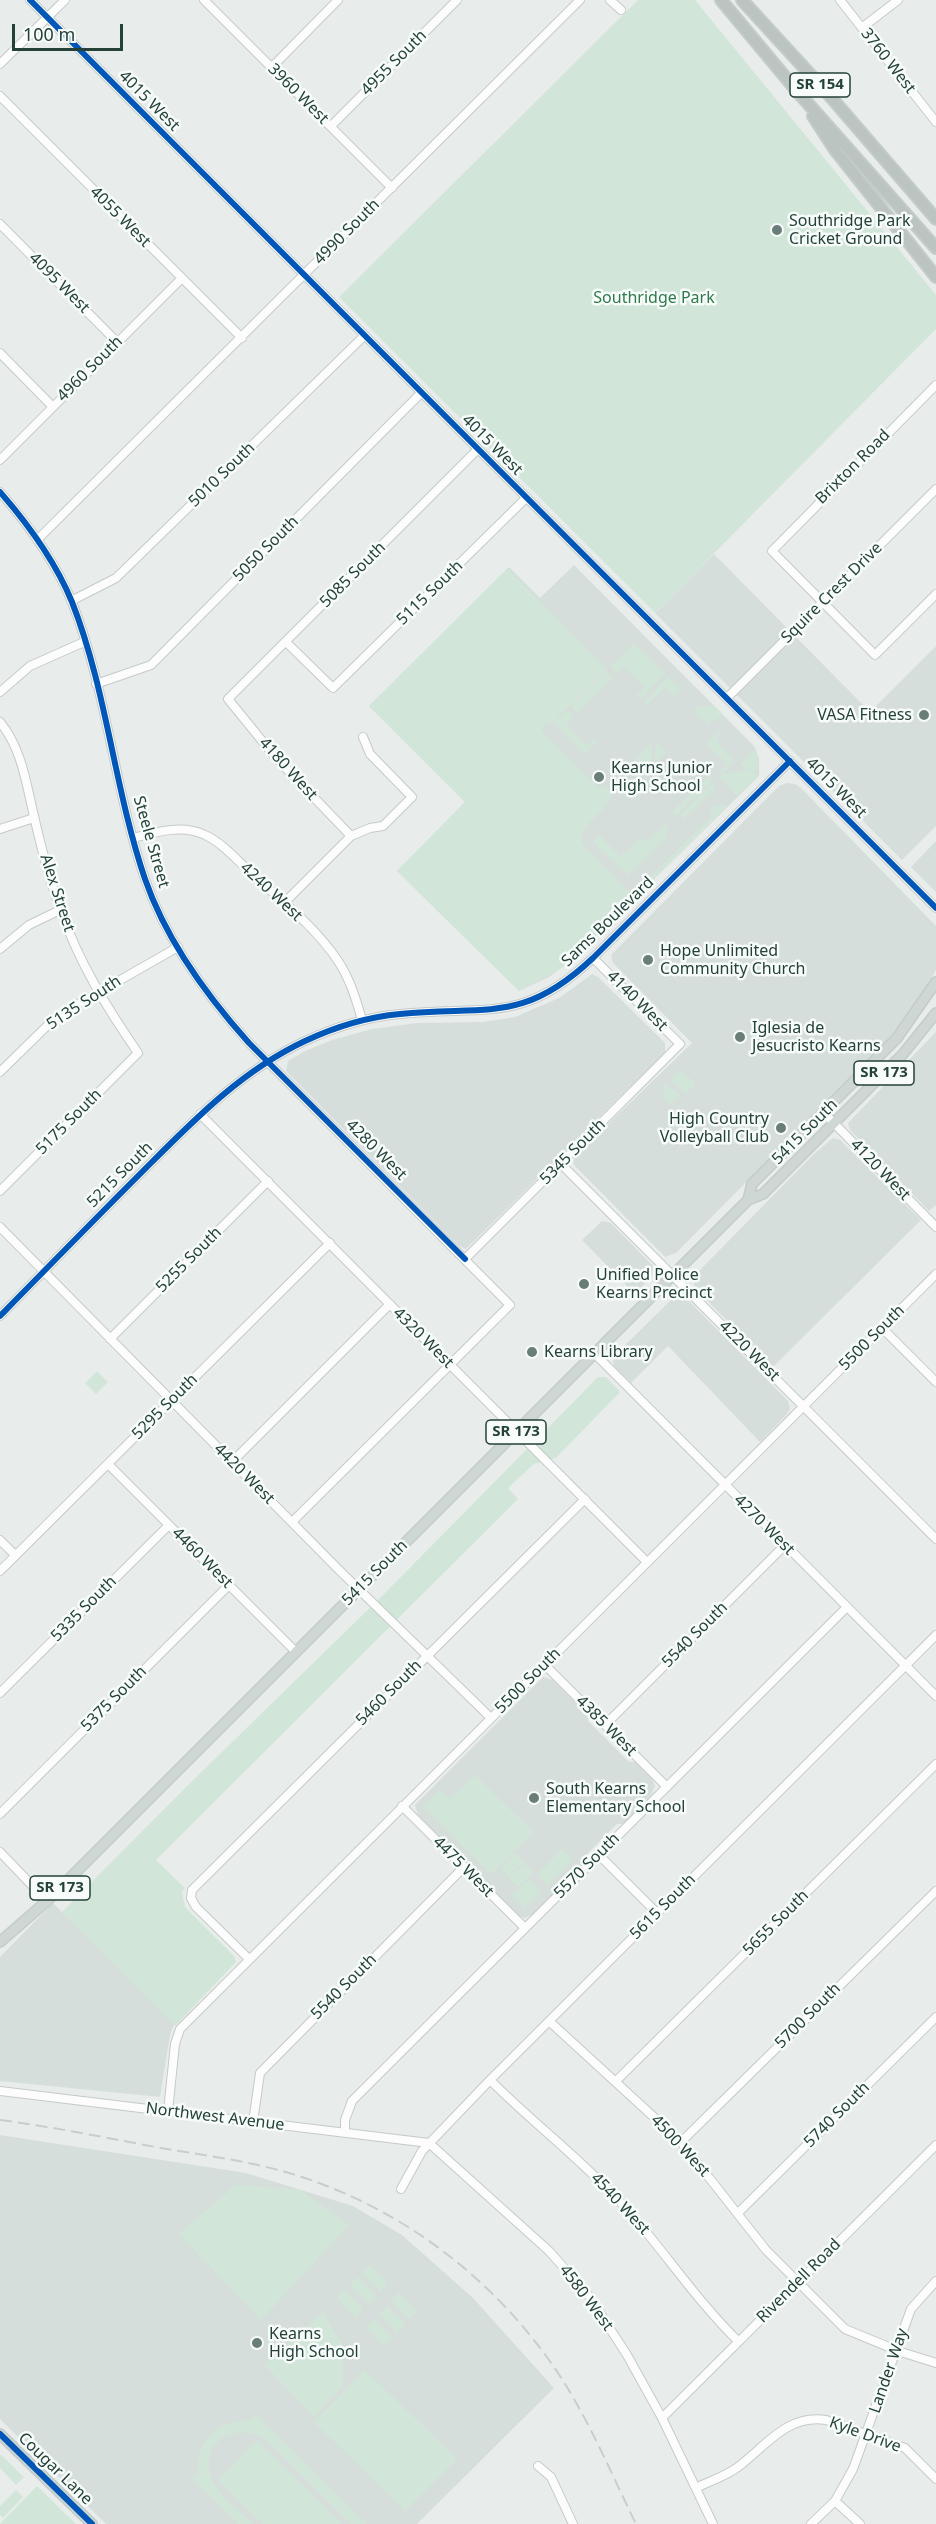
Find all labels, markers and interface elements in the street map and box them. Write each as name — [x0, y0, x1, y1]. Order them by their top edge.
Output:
scale bar — [15, 12, 126, 50]
text: 100 m — [23, 22, 75, 46]
street label: 3760 West — [856, 24, 920, 98]
street label: 4955 South — [357, 26, 431, 100]
street label: 3960 West — [264, 60, 332, 128]
street label: 4015 West — [115, 67, 183, 135]
road number: SR 154 — [790, 73, 850, 97]
street label: 4055 West — [86, 183, 154, 251]
street label: 4990 South — [310, 195, 384, 269]
place label: Southridge Park Cricket Ground — [789, 211, 910, 249]
marker: Southridge Park Cricket Ground — [770, 223, 784, 237]
street label: 4095 West — [25, 249, 93, 317]
park label: Southridge Park — [593, 288, 715, 308]
street label: 4960 South — [53, 332, 127, 406]
street label: 4015 West — [458, 411, 526, 479]
street label: Brixton Road — [812, 426, 894, 508]
street label: 5010 South — [185, 439, 259, 511]
street label: 5050 South — [229, 512, 303, 586]
street label: 5085 South — [316, 538, 390, 612]
street label: Squire Crest Drive — [778, 539, 886, 647]
street label: 5115 South — [393, 557, 467, 629]
place label: VASA Fitness — [817, 705, 912, 725]
marker: VASA Fitness — [917, 708, 931, 722]
street label: 4180 West — [255, 734, 321, 804]
street label: 4015 West — [802, 754, 870, 822]
place label: Kearns Junior High School — [611, 758, 712, 796]
marker: Kearns Junior High School — [592, 770, 606, 784]
street label: Steele Street — [129, 794, 173, 890]
street label: Alex Street — [35, 852, 79, 934]
street label: 4240 West — [236, 858, 306, 926]
street label: Sams Boulevard — [558, 873, 658, 971]
place label: Hope Unlimited Community Church — [660, 941, 805, 979]
marker: Hope Unlimited Community Church — [641, 953, 655, 967]
street label: 4140 West — [603, 967, 671, 1035]
street label: 5135 South — [43, 972, 125, 1034]
place label: Iglesia de Jesucristo Kearns — [752, 1018, 881, 1056]
marker: Iglesia de Jesucristo Kearns — [733, 1030, 747, 1044]
road number: SR 173 — [854, 1061, 914, 1085]
street label: 5175 South — [32, 1085, 106, 1159]
street label: 5415 South — [768, 1095, 842, 1169]
place label: High Country Volleyball Club — [660, 1109, 769, 1147]
street label: 5345 South — [536, 1115, 610, 1189]
street label: 4280 West — [342, 1116, 410, 1184]
marker: High Country Volleyball Club — [774, 1121, 788, 1135]
street label: 4120 West — [846, 1135, 914, 1205]
street label: 5215 South — [83, 1138, 157, 1212]
street label: 5255 South — [152, 1223, 226, 1297]
place label: Unified Police Kearns Precinct — [596, 1265, 712, 1303]
marker: Unified Police Kearns Precinct — [577, 1277, 591, 1291]
street label: 5500 South — [835, 1301, 909, 1375]
street label: 4320 West — [389, 1304, 457, 1372]
street label: 4220 West — [715, 1317, 783, 1385]
place label: Kearns Library — [544, 1342, 653, 1362]
marker: Kearns Library — [525, 1345, 539, 1359]
street label: 5295 South — [128, 1370, 202, 1444]
road number: SR 173 — [486, 1420, 546, 1444]
street label: 4420 West — [210, 1440, 278, 1508]
street label: 4270 West — [730, 1491, 798, 1559]
street label: 4460 West — [168, 1524, 236, 1592]
street label: 5415 South — [338, 1536, 412, 1610]
street label: 5335 South — [47, 1572, 121, 1646]
street label: 5540 South — [658, 1598, 732, 1672]
street label: 5500 South — [491, 1644, 565, 1718]
street label: 5460 South — [352, 1656, 426, 1730]
street label: 5375 South — [77, 1662, 151, 1736]
street label: 4385 West — [572, 1692, 640, 1760]
place label: South Kearns Elementary School — [546, 1779, 685, 1817]
marker: South Kearns Elementary School — [527, 1791, 541, 1805]
street label: 5570 South — [550, 1829, 624, 1903]
street label: 4475 West — [429, 1833, 497, 1901]
street label: 5615 South — [626, 1870, 700, 1944]
road number: SR 173 — [30, 1876, 90, 1900]
street label: 5655 South — [739, 1886, 813, 1960]
street label: 5540 South — [307, 1950, 381, 2024]
street label: 5700 South — [771, 1979, 845, 2053]
street label: 5740 South — [800, 2078, 874, 2152]
street label: Northwest Avenue — [145, 2099, 285, 2135]
street label: 4500 West — [646, 2111, 714, 2181]
street label: 4540 West — [586, 2169, 654, 2239]
street label: Rivendell Road — [753, 2235, 845, 2327]
street label: 4580 West — [555, 2261, 617, 2335]
place label: Kearns High School — [269, 2324, 359, 2362]
street label: Lander Way — [866, 2326, 912, 2416]
marker: Kearns High School — [250, 2336, 264, 2350]
street label: Kyle Drive — [827, 2413, 903, 2457]
street label: Cougar Lane — [14, 2429, 96, 2509]

